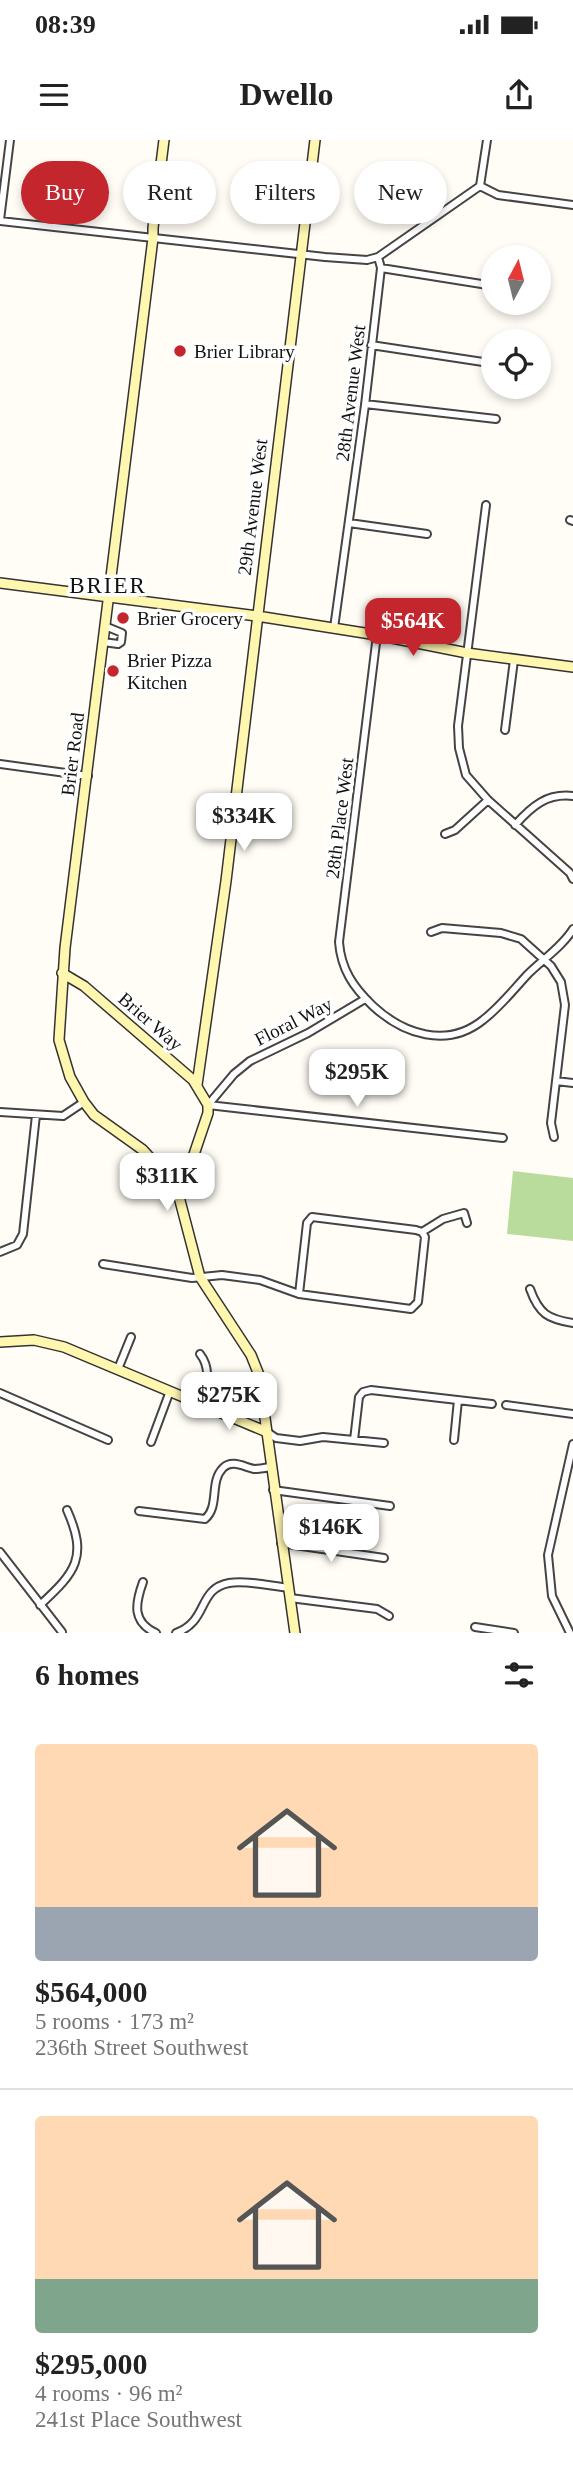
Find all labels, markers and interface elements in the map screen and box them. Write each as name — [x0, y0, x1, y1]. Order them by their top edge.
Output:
text: 08:39 — [35, 10, 96, 39]
icon: menu — [35, 76, 73, 114]
text: Dwello — [239, 76, 334, 112]
icon: share — [500, 76, 538, 114]
chip: Buy — [21, 161, 109, 224]
chip: Rent — [123, 161, 216, 224]
chip: Filters — [230, 161, 340, 224]
chip: New — [354, 161, 447, 224]
north arrow — [481, 245, 551, 315]
map controls — [481, 245, 551, 399]
street label: 28th Avenue West — [332, 323, 369, 462]
button: locate — [481, 329, 551, 399]
place label: Brier Library — [194, 341, 295, 362]
marker: Brier Library — [172, 343, 188, 359]
street label: 29th Avenue West — [234, 437, 271, 576]
district label: BRIER — [69, 573, 147, 598]
pin: $564K — [364, 598, 462, 658]
place label: Brier Grocery — [137, 608, 244, 629]
text: $564K — [381, 608, 445, 633]
marker: Brier Grocery — [115, 610, 131, 626]
place label: Brier Pizza Kitchen — [127, 650, 213, 693]
marker: Brier Pizza Kitchen — [105, 663, 121, 679]
street label: Brier Road — [57, 711, 88, 797]
street label: 28th Place West — [322, 756, 357, 880]
pin: $334K — [195, 794, 293, 853]
text: $334K — [212, 803, 276, 828]
street label: Brier Way — [114, 988, 187, 1055]
street label: Floral Way — [251, 993, 336, 1050]
pin: $295K — [308, 1049, 406, 1109]
text: $295K — [325, 1059, 389, 1084]
pin: $311K — [118, 1154, 216, 1213]
text: $311K — [136, 1163, 198, 1188]
pin: $275K — [180, 1372, 278, 1432]
text: $275K — [197, 1382, 261, 1407]
pin: $146K — [282, 1504, 380, 1564]
text: $146K — [299, 1514, 363, 1539]
icon: filters — [500, 1656, 538, 1694]
text: 6 homes — [35, 1658, 139, 1691]
icon: home — [224, 1790, 350, 1916]
text: $564,000 — [35, 1975, 148, 2008]
text: 5 rooms · 173 m² — [35, 2009, 194, 2034]
text: 236th Street Southwest — [35, 2035, 248, 2060]
icon: home — [224, 2162, 350, 2288]
text: $295,000 — [35, 2347, 148, 2380]
text: 4 rooms · 96 m² — [35, 2381, 182, 2406]
text: 241st Place Southwest — [35, 2407, 242, 2432]

